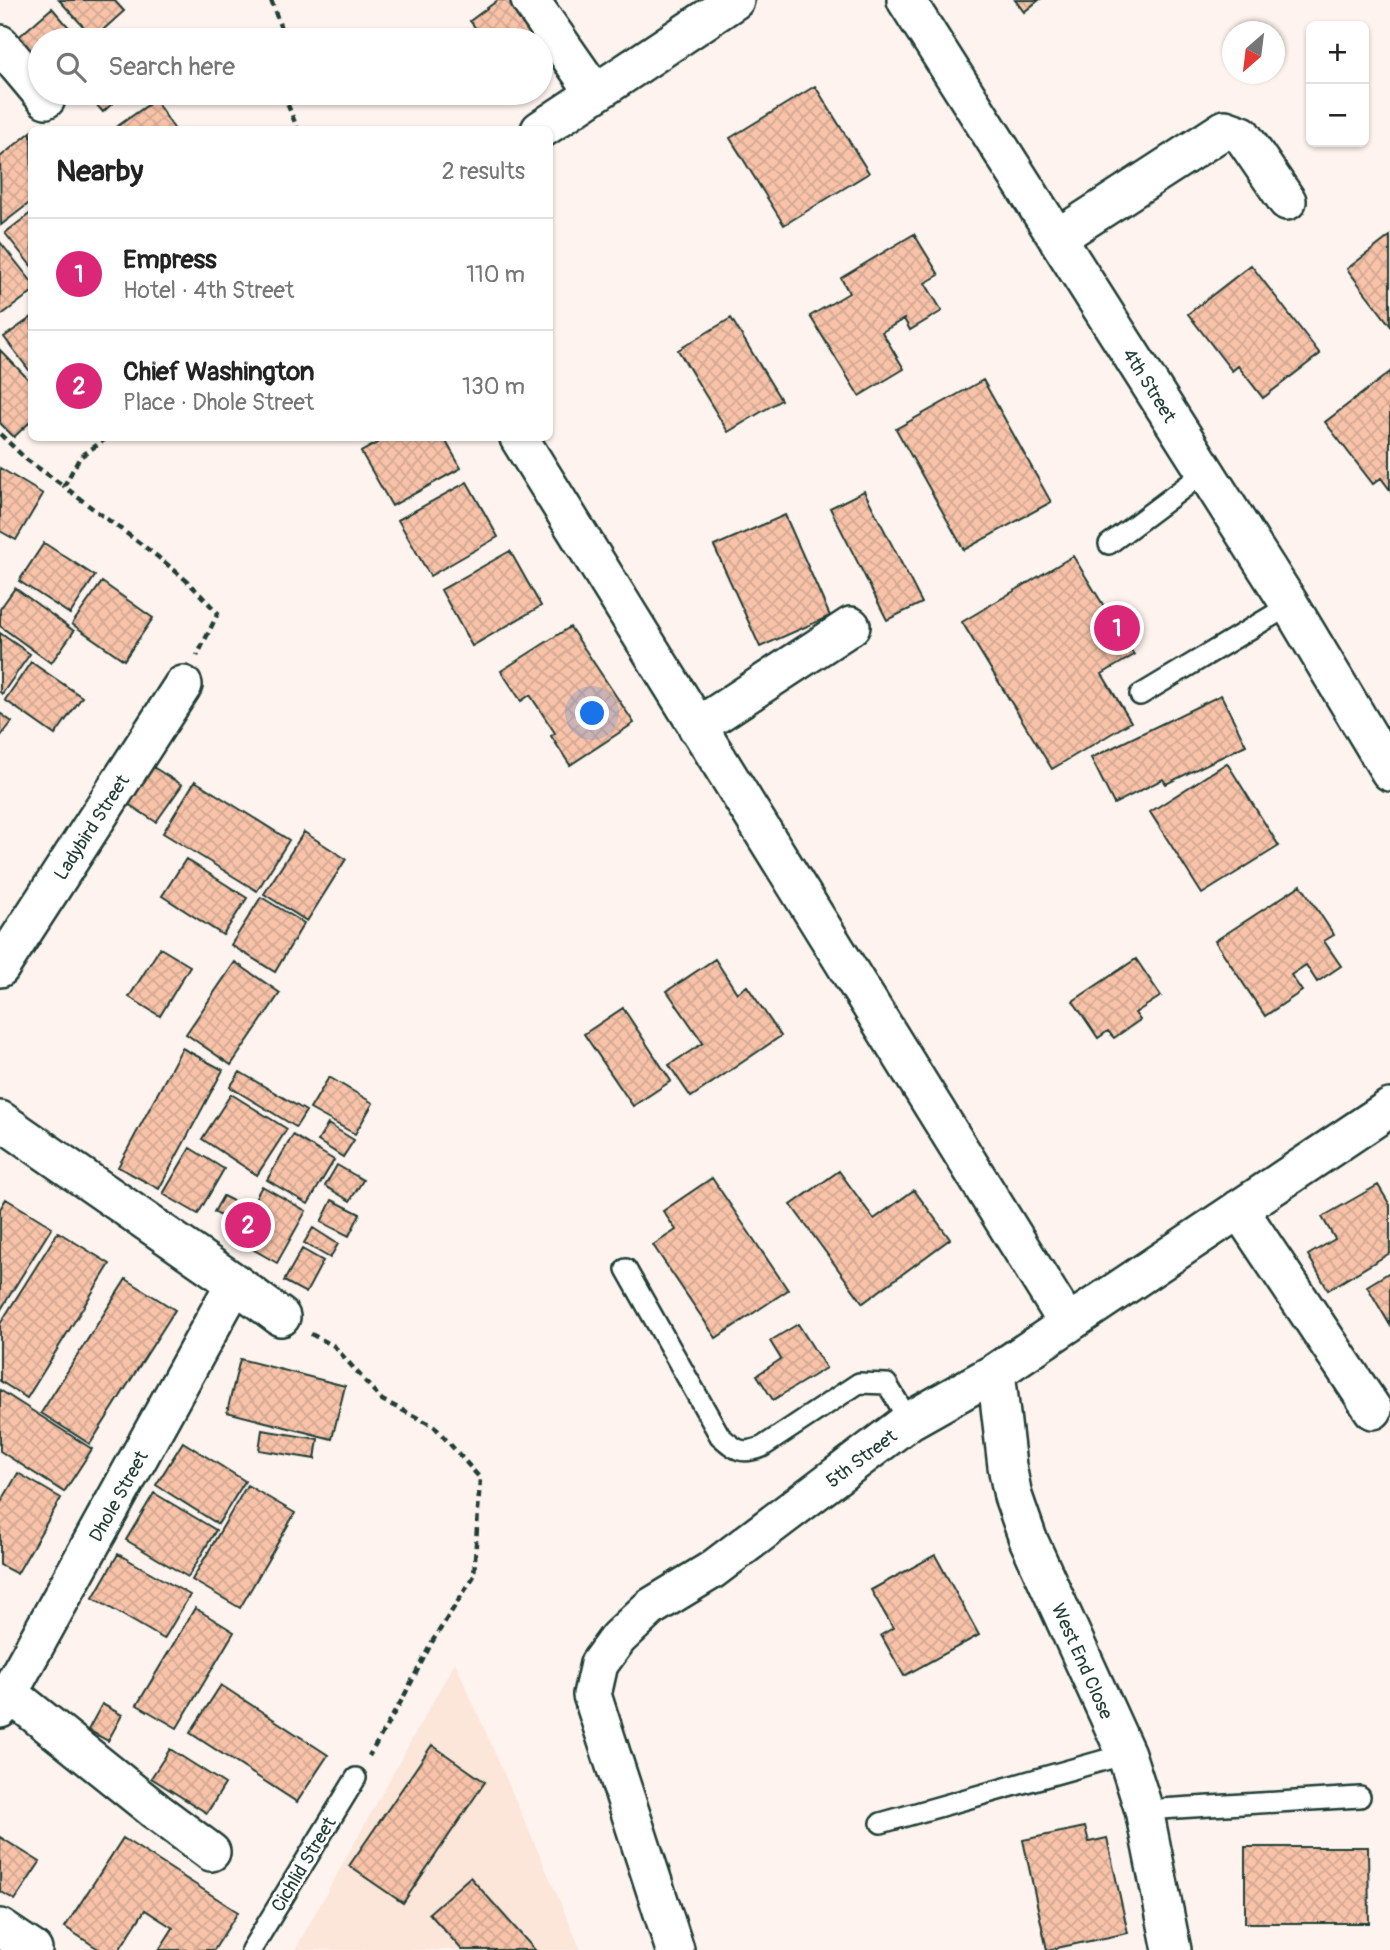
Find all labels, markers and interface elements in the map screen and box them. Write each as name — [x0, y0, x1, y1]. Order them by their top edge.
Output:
north arrow — [1222, 21, 1285, 84]
map controls — [1306, 21, 1369, 147]
button: + — [1306, 21, 1369, 84]
search box — [28, 28, 553, 105]
icon: search — [52, 48, 90, 86]
text: Search here — [108, 51, 235, 83]
button: − — [1306, 84, 1369, 147]
text: Nearby — [56, 153, 143, 190]
text: 2 results — [442, 157, 525, 186]
text: Empress — [123, 244, 217, 276]
text: 1 — [75, 260, 84, 289]
text: 110 m — [466, 260, 525, 289]
text: Hotel · 4th Street — [123, 276, 294, 305]
street label: 4th Street — [1117, 344, 1182, 427]
text: Chief Washington — [123, 356, 315, 388]
text: 2 — [73, 372, 85, 401]
text: 130 m — [462, 372, 525, 401]
text: Place · Dhole Street — [123, 388, 314, 417]
pin: 1 — [1094, 602, 1140, 654]
your location — [575, 696, 609, 730]
street label: Ladybird Street — [49, 770, 135, 885]
pin: 2 — [225, 1199, 271, 1251]
street label: 5th Street — [821, 1424, 902, 1493]
street label: Dhole Street — [84, 1446, 154, 1546]
street label: West End Close — [1046, 1600, 1119, 1724]
street label: Cichlid Street — [266, 1812, 342, 1916]

